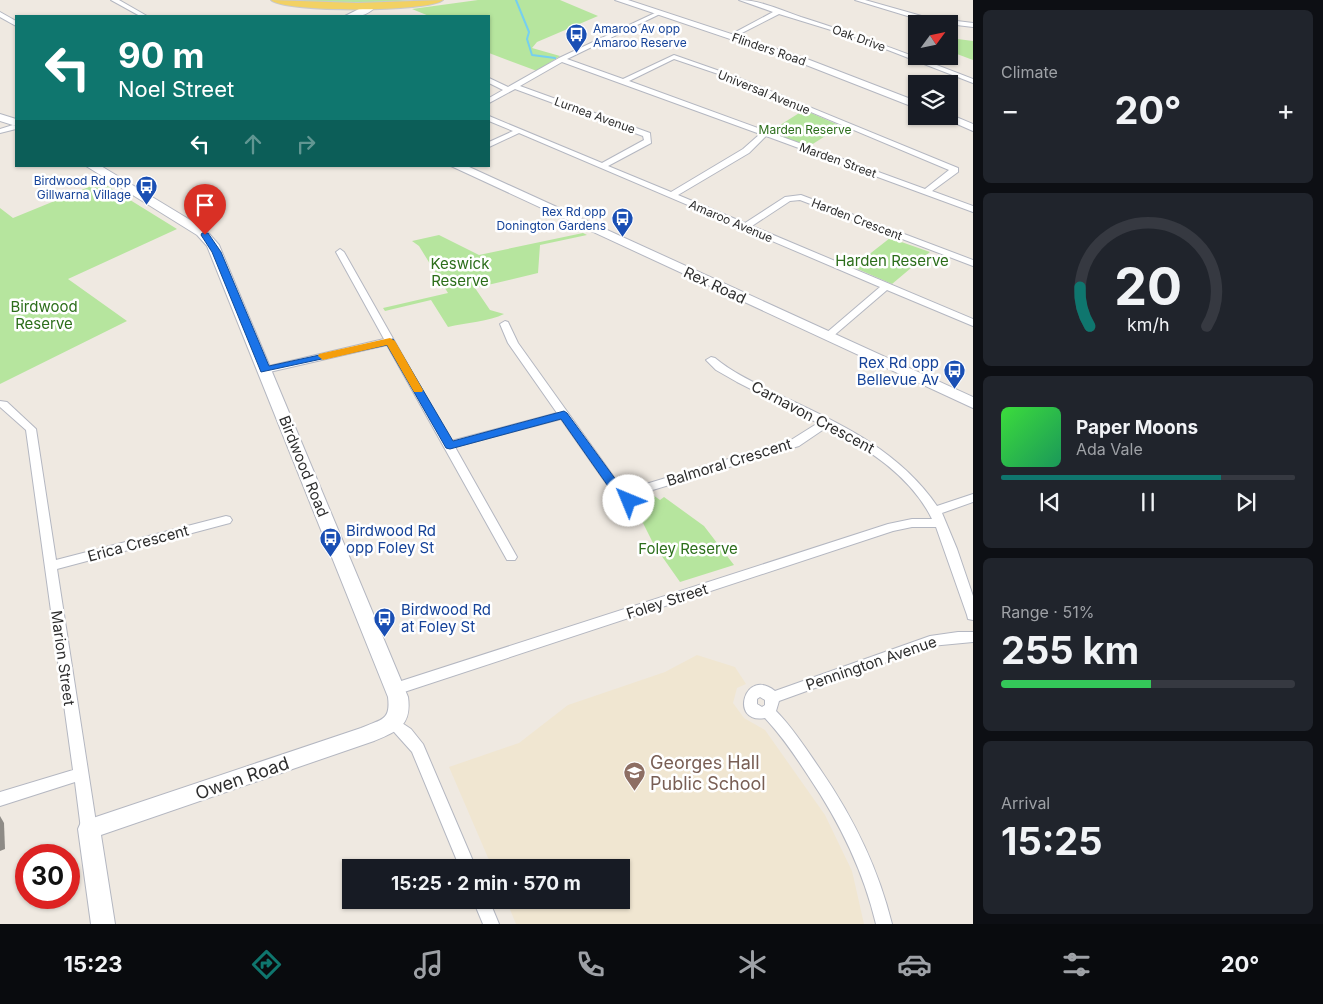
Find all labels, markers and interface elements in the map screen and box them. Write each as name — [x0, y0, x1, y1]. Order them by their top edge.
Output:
north arrow — [908, 15, 958, 65]
map controls — [908, 15, 958, 125]
place label: Amaroo Av opp Amaroo Reserve — [593, 21, 687, 50]
street label: Oak Drive — [830, 21, 888, 55]
bus stop icon: Amaroo Av opp Amaroo Reserve — [565, 23, 589, 54]
street label: Flinders Road — [730, 29, 808, 69]
text: 90 m — [118, 34, 205, 76]
icon: left — [35, 35, 100, 100]
text: Climate — [1001, 62, 1058, 82]
street label: Universal Avenue — [716, 67, 812, 117]
button: layers — [908, 75, 958, 125]
text: Noel Street — [118, 76, 234, 102]
text: 20° — [1114, 87, 1182, 133]
street label: Lurnea Avenue — [552, 93, 638, 137]
text: − — [1001, 93, 1020, 127]
text: + — [1276, 93, 1295, 127]
park label: Marden Reserve — [759, 122, 851, 137]
icon: left — [186, 130, 214, 158]
icon: ahead — [239, 130, 267, 158]
icon: right — [292, 130, 320, 158]
street label: Marden Street — [798, 139, 878, 181]
place label: Birdwood Rd opp Gillwarna Village — [34, 173, 131, 202]
bus stop icon: Birdwood Rd opp Gillwarna Village — [135, 175, 159, 206]
pin — [184, 184, 226, 235]
icon: arrive — [191, 191, 219, 219]
street label: Harden Crescent — [809, 195, 905, 243]
street label: Amaroo Avenue — [687, 197, 775, 245]
place label: Rex Rd opp Donington Gardens — [496, 204, 606, 233]
bus stop icon: Rex Rd opp Donington Gardens — [610, 206, 634, 237]
park label: Harden Reserve — [835, 251, 949, 270]
park label: Keswick Reserve — [431, 254, 490, 290]
text: 20 — [1114, 255, 1182, 318]
street label: Rex Road — [681, 262, 749, 308]
park label: Birdwood Reserve — [10, 297, 78, 333]
text: km/h — [1127, 314, 1169, 335]
place label: Rex Rd opp Bellevue Av — [857, 353, 940, 389]
bus stop icon: Rex Rd opp Bellevue Av — [943, 359, 967, 390]
street label: Carnavon Crescent — [748, 377, 878, 458]
street label: Birdwood Road — [275, 413, 333, 519]
text: Paper Moons — [1076, 416, 1198, 439]
street label: Balmoral Crescent — [664, 434, 794, 490]
text: Ada Vale — [1076, 439, 1143, 459]
position arrow — [602, 474, 654, 526]
icon: previous — [1036, 488, 1064, 516]
icon: pause — [1134, 488, 1162, 516]
icon: next — [1232, 488, 1260, 516]
street label: Erica Crescent — [85, 520, 191, 566]
place label: Birdwood Rd opp Foley St — [346, 521, 436, 557]
bus stop icon: Birdwood Rd opp Foley St — [318, 527, 342, 558]
park label: Foley Reserve — [638, 539, 738, 558]
street label: Foley Street — [624, 579, 710, 623]
place label: Birdwood Rd at Foley St — [401, 600, 491, 636]
text: Range · 51% — [1001, 602, 1094, 622]
bus stop icon: Birdwood Rd at Foley St — [373, 606, 397, 637]
street label: Marion Street — [47, 609, 79, 707]
text: 255 km — [1001, 627, 1139, 673]
street label: Pennington Avenue — [803, 632, 939, 694]
street label: Owen Road — [192, 752, 292, 804]
place label: Georges Hall Public School — [650, 752, 766, 794]
school or university icon: Georges Hall Public School — [622, 760, 646, 791]
text: Arrival — [1001, 793, 1050, 813]
text: 15:25 — [1001, 818, 1103, 864]
speed limit sign: 30 — [15, 844, 80, 909]
text: 15:25 · 2 min · 570 m — [391, 872, 581, 895]
icon: directions — [249, 947, 284, 982]
icon: music — [411, 947, 446, 982]
icon: phone — [573, 947, 608, 982]
icon: climate — [735, 947, 770, 982]
icon: car — [897, 947, 932, 982]
icon: filters — [1059, 947, 1094, 982]
text: 15:23 — [63, 951, 122, 977]
text: 20° — [1221, 951, 1259, 977]

